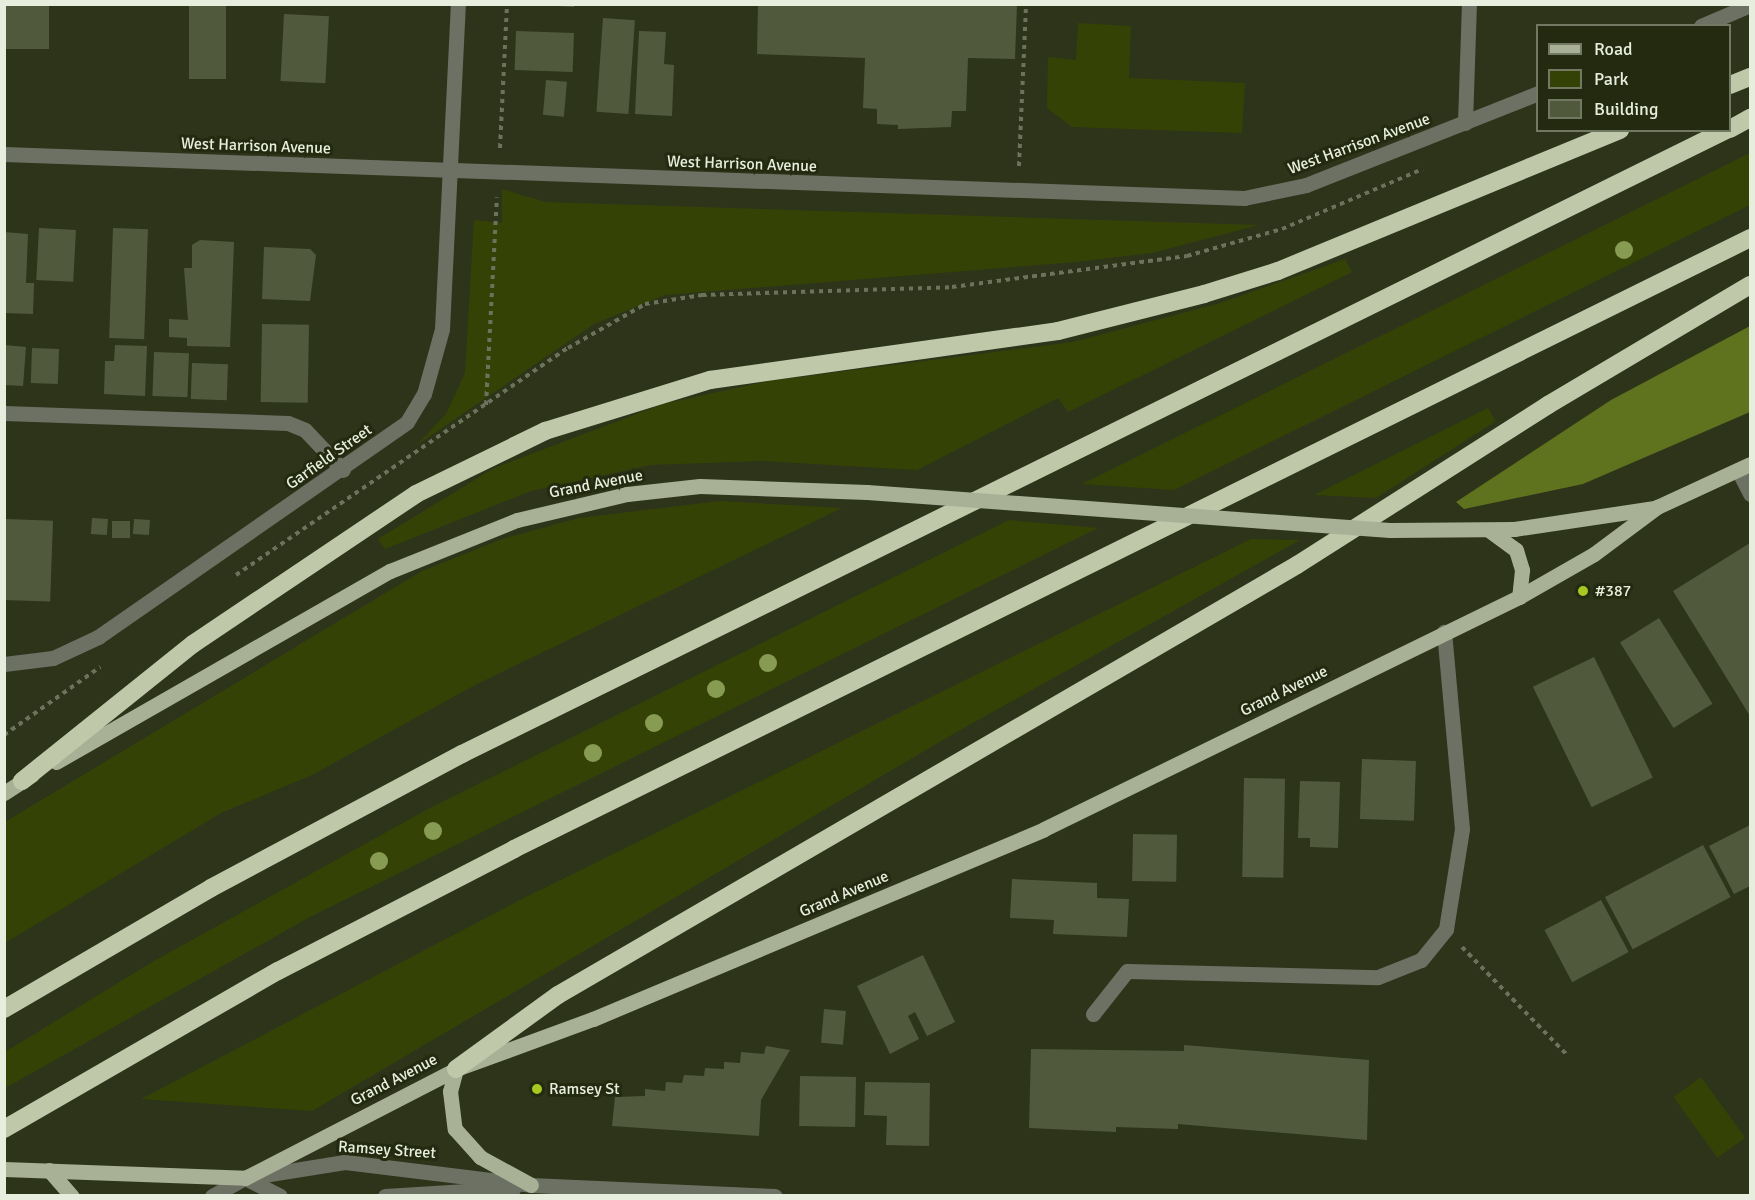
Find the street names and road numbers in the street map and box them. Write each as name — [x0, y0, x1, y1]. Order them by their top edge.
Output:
street label: West Harrison Avenue — [1285, 109, 1433, 179]
street label: West Harrison Avenue — [181, 134, 331, 158]
street label: West Harrison Avenue — [667, 152, 817, 176]
street label: Garfield Street — [282, 420, 376, 494]
street label: Grand Avenue — [548, 466, 644, 502]
street label: Grand Avenue — [1237, 662, 1331, 720]
street label: Grand Avenue — [797, 867, 891, 921]
street label: Grand Avenue — [347, 1050, 441, 1110]
street label: Ramsey Street — [338, 1137, 436, 1163]

